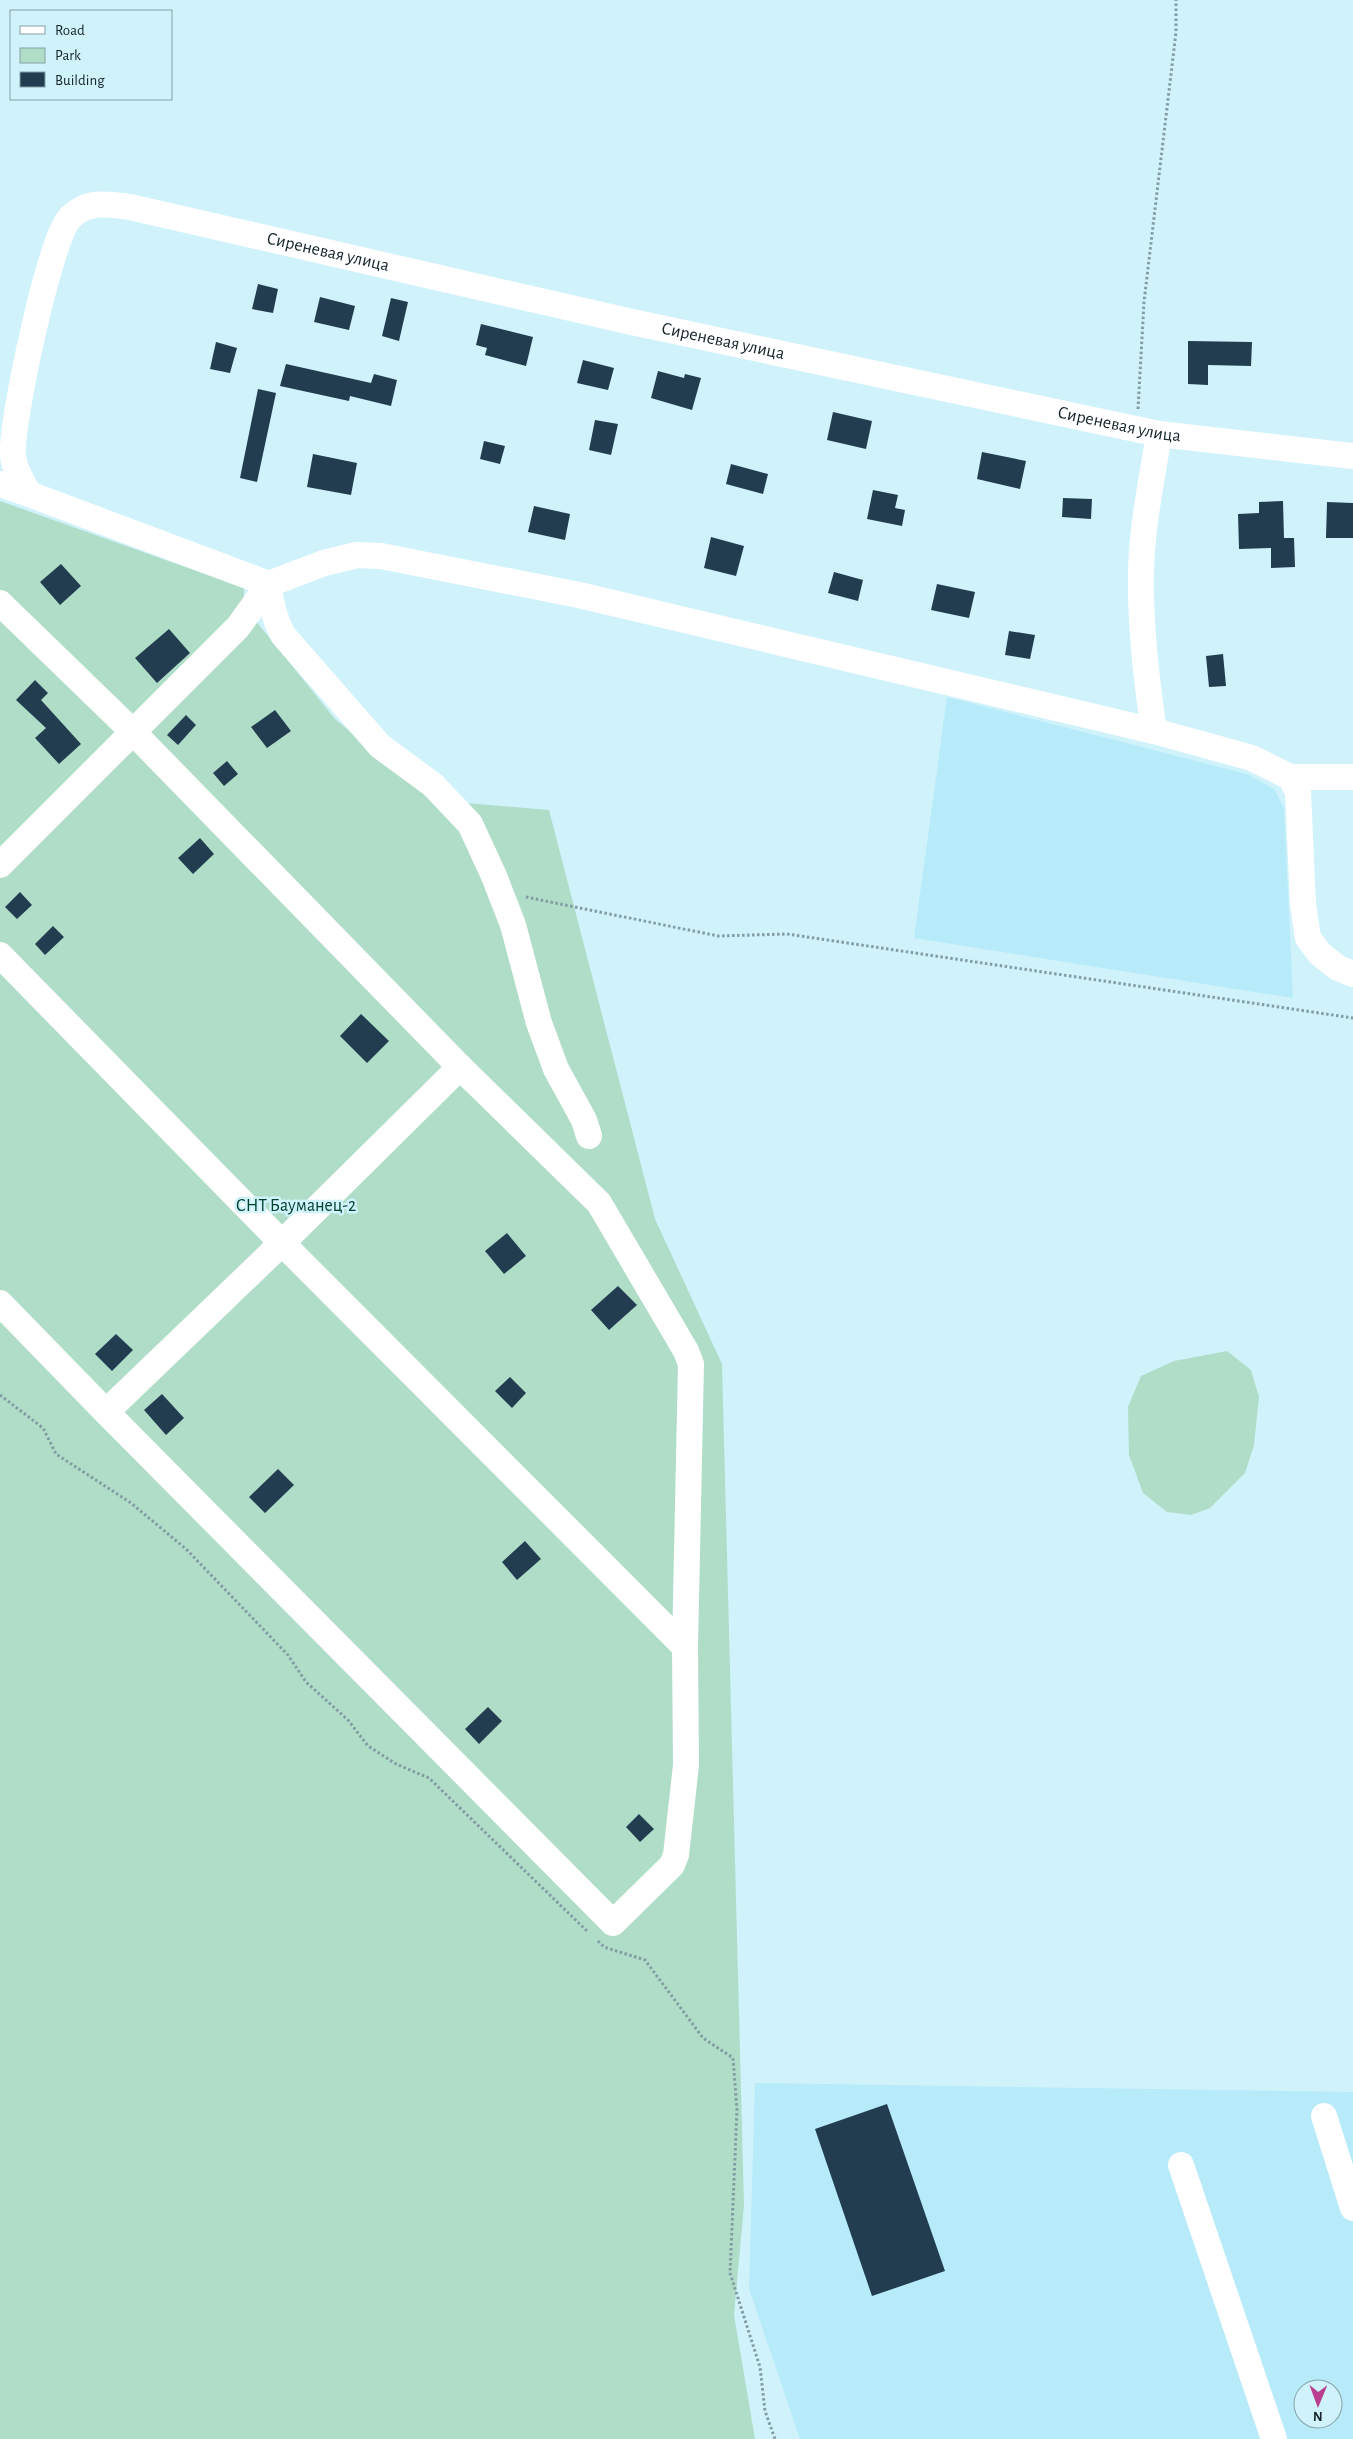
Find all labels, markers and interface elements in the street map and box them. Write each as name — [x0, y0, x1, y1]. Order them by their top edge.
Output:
legend — [10, 10, 172, 100]
text: Road — [55, 23, 85, 38]
text: Park — [55, 48, 81, 63]
text: Building — [55, 73, 105, 88]
street label: Сиреневая улица — [265, 230, 391, 275]
street label: Сиреневая улица — [660, 319, 786, 363]
street label: Сиреневая улица — [1056, 404, 1182, 445]
park label: СНТ Бауманец-2 — [236, 1197, 356, 1215]
north arrow — [1293, 2379, 1343, 2429]
text: N — [1313, 2409, 1323, 2423]

